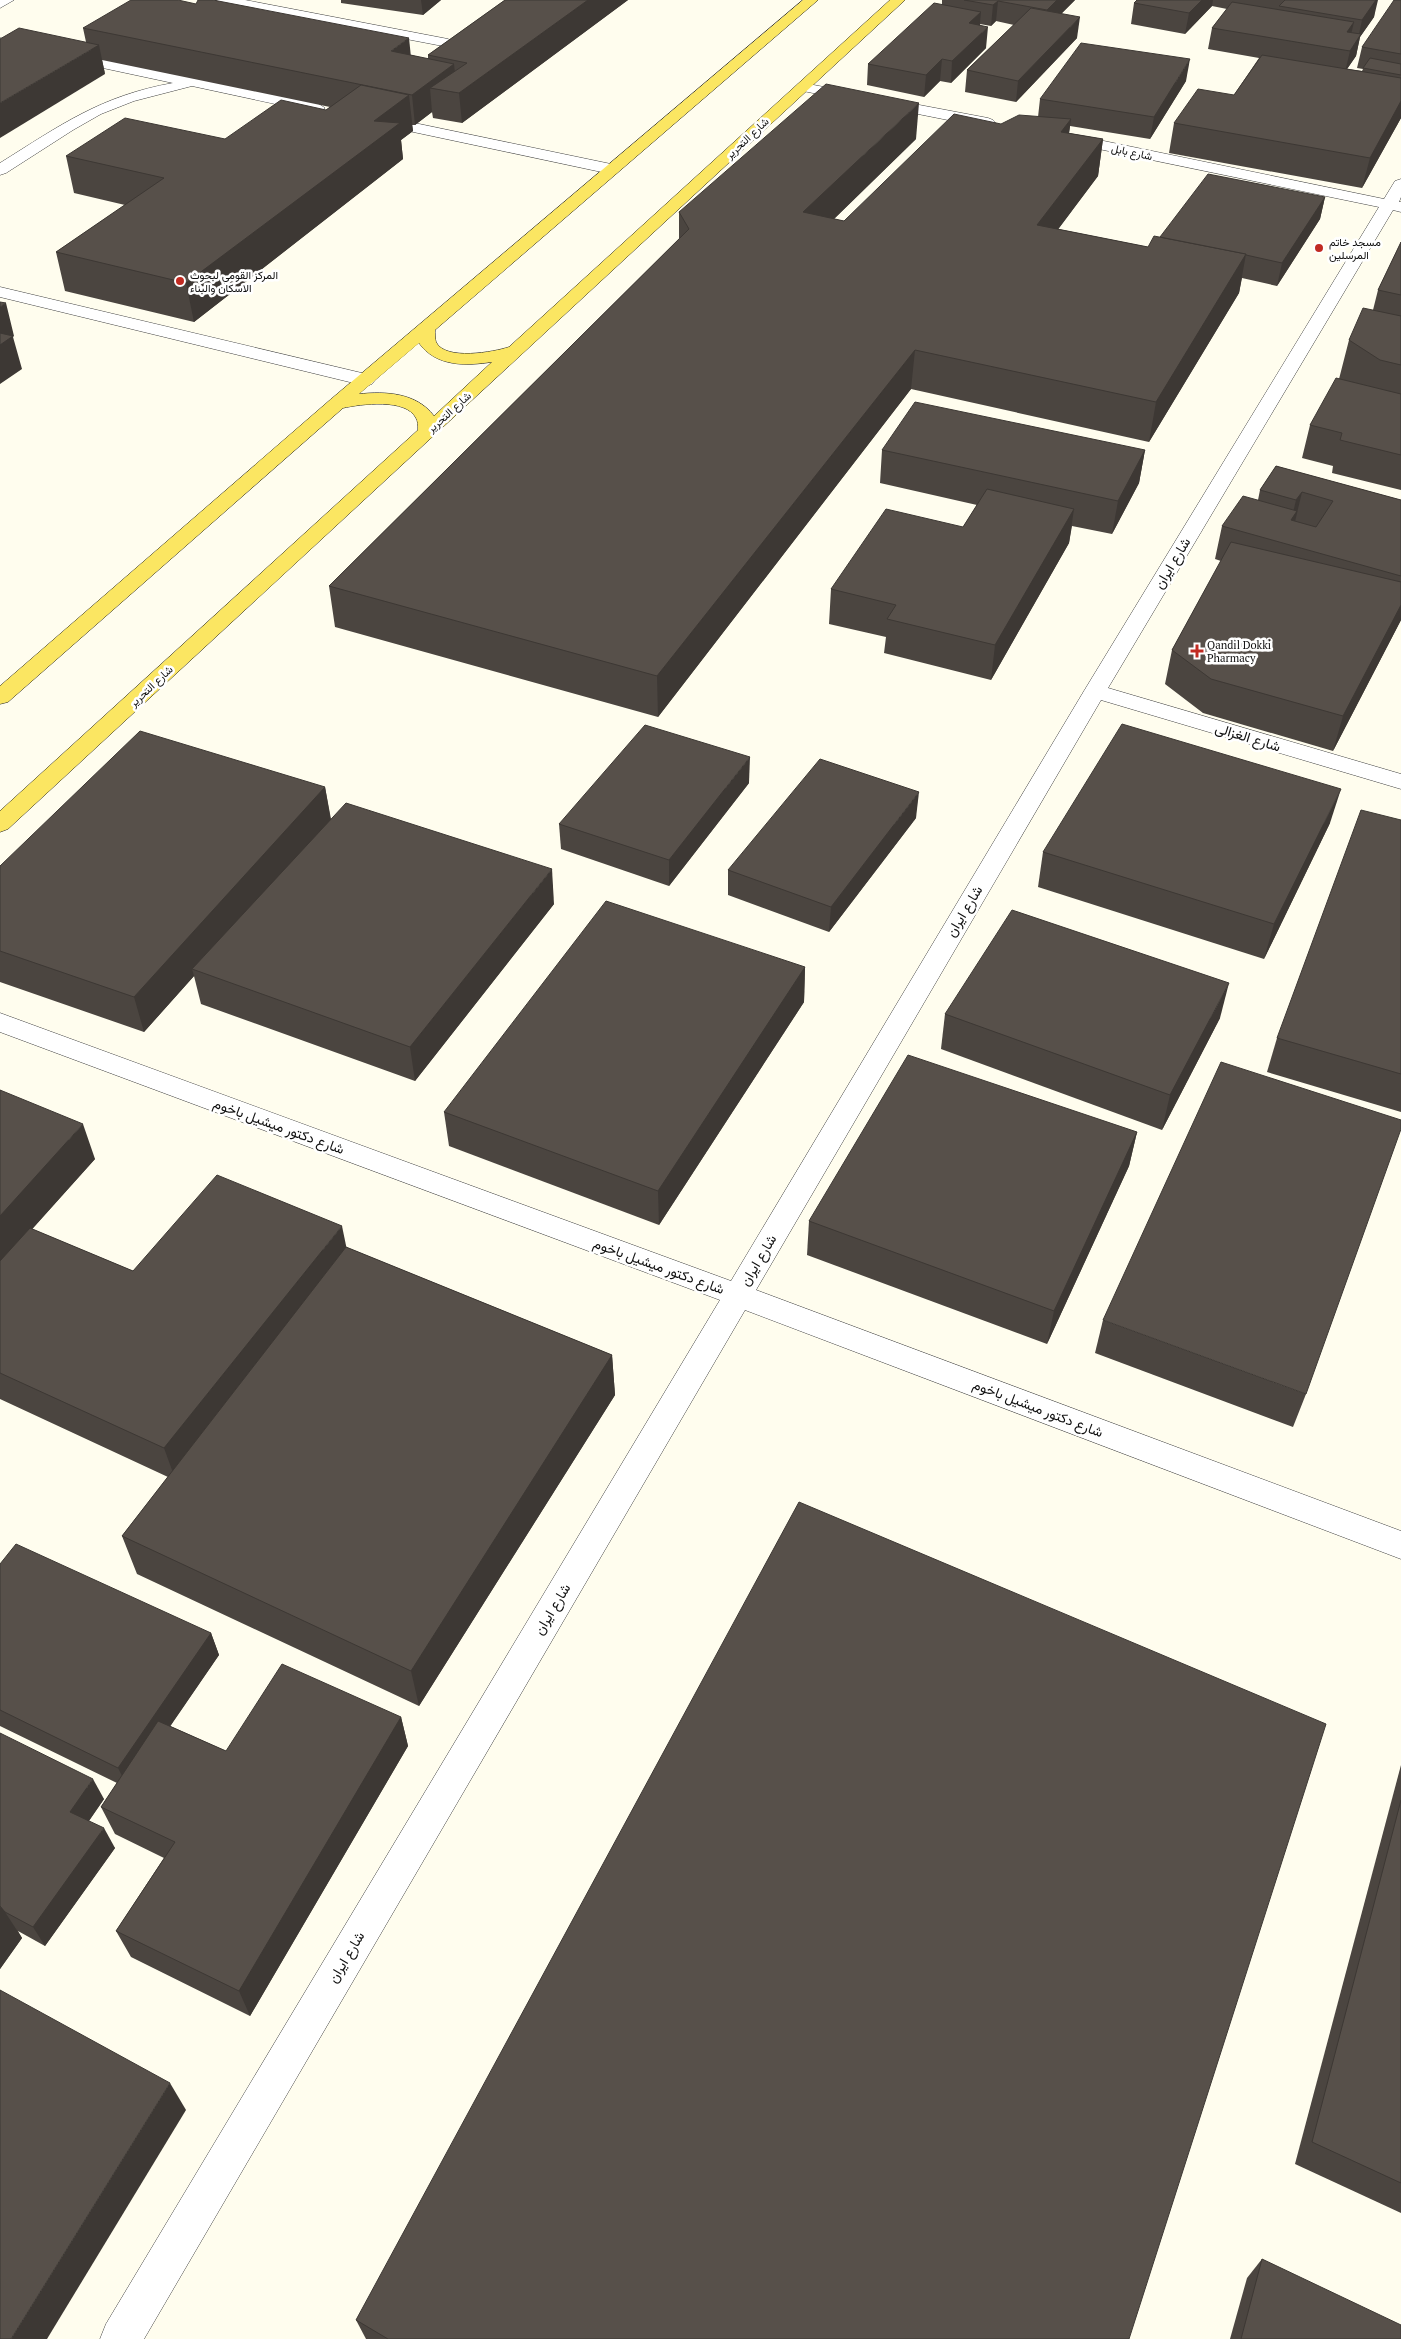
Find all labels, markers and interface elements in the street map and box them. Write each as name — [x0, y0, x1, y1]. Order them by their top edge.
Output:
street label: شارع التحرير — [722, 114, 773, 163]
street label: شارع بابل — [1110, 141, 1154, 164]
place label: مسجد خاتم المرسلين — [1329, 235, 1381, 262]
marker: مسجد خاتم المرسلين — [1313, 242, 1325, 254]
place label: المركز القومي لبحوث الاسكان والبناء — [190, 268, 278, 295]
marker: المركز القومي لبحوث الاسكان والبناء — [174, 275, 186, 287]
street label: شارع التحرير — [423, 388, 475, 437]
street label: شارع ايران — [1149, 533, 1196, 593]
place label: Qandil Dokki Pharmacy — [1207, 638, 1271, 665]
marker: Qandil Dokki Pharmacy — [1191, 645, 1203, 657]
street label: شارع التحرير — [126, 662, 177, 711]
street label: شارع الغزالى — [1212, 718, 1283, 757]
street label: شارع ايران — [941, 881, 988, 941]
street label: شارع دكتور ميشيل باخوم — [210, 1093, 347, 1160]
street label: شارع ايران — [735, 1230, 782, 1290]
street label: شارع دكتور ميشيل باخوم — [590, 1233, 727, 1300]
street label: شارع دكتور ميشيل باخوم — [970, 1374, 1106, 1443]
street label: شارع ايران — [529, 1579, 576, 1639]
street label: شارع ايران — [323, 1927, 370, 1987]

